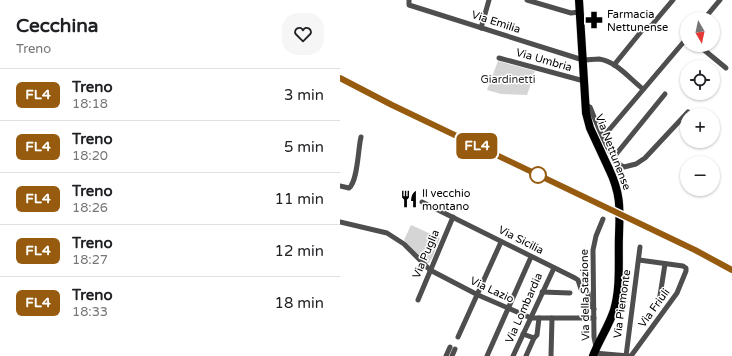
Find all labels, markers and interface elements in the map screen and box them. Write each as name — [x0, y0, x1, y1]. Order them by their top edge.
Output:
street label: Via Emilia — [470, 8, 522, 36]
place label: Farmacia Nettunense — [607, 8, 668, 34]
pharmacy icon: Farmacia Nettunense — [584, 10, 604, 30]
north arrow — [680, 12, 720, 52]
map controls — [680, 12, 720, 196]
button: heart — [282, 13, 324, 55]
text: Cecchina — [16, 15, 98, 37]
text: Treno — [16, 41, 51, 57]
street label: Via Umbria — [515, 46, 573, 74]
button: locate — [680, 60, 720, 100]
park label: Giardinetti — [480, 73, 536, 86]
text: Treno — [72, 78, 113, 96]
text: FL4 — [25, 86, 51, 103]
text: 3 min — [284, 86, 324, 104]
text: 18:18 — [72, 96, 108, 112]
button: + — [680, 108, 720, 148]
street label: Via Nettunense — [593, 112, 633, 192]
text: Treno — [72, 130, 113, 148]
line badge: FL4 — [454, 133, 500, 159]
text: FL4 — [464, 137, 490, 154]
text: FL4 — [25, 138, 51, 155]
text: 5 min — [284, 138, 324, 156]
text: 18:20 — [72, 148, 108, 164]
button: − — [680, 156, 720, 196]
unlabelled marker — [529, 166, 547, 184]
text: Treno — [72, 182, 113, 200]
place label: Il vecchio montano — [422, 187, 471, 213]
restaurant icon: Il vecchio montano — [399, 189, 419, 209]
text: FL4 — [25, 190, 51, 207]
text: 11 min — [275, 190, 324, 208]
text: 18:26 — [72, 200, 108, 216]
street label: Via Sicilia — [496, 223, 546, 257]
street label: Via Puglia — [410, 228, 442, 280]
text: Treno — [72, 234, 113, 252]
text: FL4 — [25, 242, 51, 259]
text: 12 min — [275, 242, 324, 260]
street label: Via della Stazione — [578, 249, 592, 341]
text: 18:27 — [72, 252, 108, 268]
street label: Via Piemonte — [611, 269, 633, 339]
street label: Via Lombardia — [503, 271, 545, 345]
street label: Via Lazio — [468, 274, 516, 306]
text: Treno — [72, 286, 113, 304]
street label: Via Friuli — [636, 286, 672, 330]
text: FL4 — [25, 294, 51, 311]
text: 18 min — [275, 294, 324, 312]
text: 18:33 — [72, 304, 108, 320]

